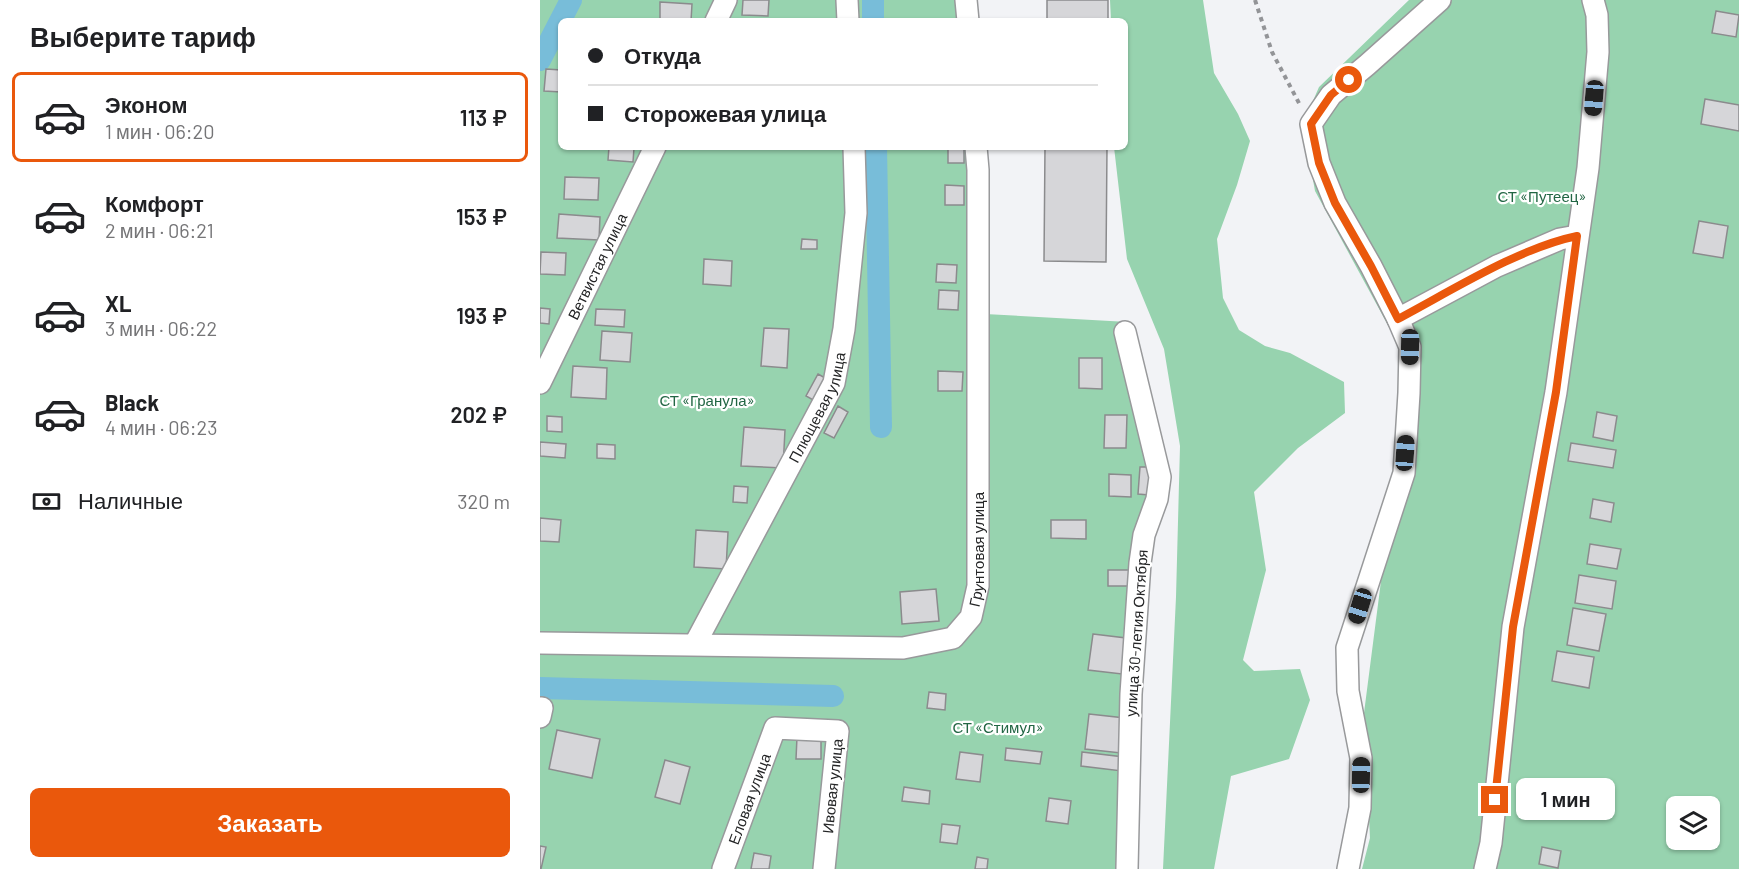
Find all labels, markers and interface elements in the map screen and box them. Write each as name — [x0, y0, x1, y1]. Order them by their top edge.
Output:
text: Выберите тариф — [30, 20, 256, 52]
text: Откуда — [624, 42, 701, 68]
route start — [1335, 66, 1362, 93]
car — [1583, 79, 1605, 117]
icon: car — [33, 90, 87, 144]
text: Эконом — [105, 91, 188, 117]
text: Сторожевая улица — [624, 100, 826, 126]
text: 113 ₽ — [460, 104, 507, 130]
text: 1 мин · 06:20 — [105, 119, 215, 143]
park label: СТ «Путеец» — [1498, 187, 1586, 205]
icon: car — [33, 189, 87, 243]
text: Комфорт — [105, 190, 204, 216]
text: 153 ₽ — [456, 203, 507, 229]
street label: Ветвистая улица — [563, 209, 631, 322]
text: 2 мин · 06:21 — [105, 218, 214, 242]
icon: car — [33, 288, 87, 342]
text: XL — [105, 290, 131, 316]
text: 193 ₽ — [456, 302, 507, 328]
text: 3 мин · 06:22 — [105, 316, 217, 340]
car — [1401, 329, 1419, 365]
street label: Плющевая улица — [784, 350, 849, 465]
icon: car — [33, 387, 87, 441]
text: Black — [105, 389, 159, 415]
park label: СТ «Гранула» — [659, 391, 755, 409]
text: 202 ₽ — [450, 401, 507, 427]
text: 4 мин · 06:23 — [105, 415, 217, 439]
car — [1395, 434, 1415, 472]
icon: cash — [30, 485, 63, 518]
text: Наличные — [78, 487, 183, 513]
text: 320 m — [457, 489, 510, 513]
street label: Грунтовая улица — [965, 491, 987, 608]
street label: улица 30-летия Октября — [1121, 549, 1151, 717]
car — [1346, 586, 1374, 626]
park label: СТ «Стимул» — [952, 718, 1044, 736]
street label: Ивовая улица — [818, 737, 846, 834]
street label: Еловая улица — [724, 750, 774, 847]
car — [1352, 757, 1370, 793]
callout: 1 мин — [1516, 779, 1615, 821]
route end — [1481, 786, 1508, 813]
text: 1 мин — [1540, 787, 1591, 811]
button: Заказать — [30, 788, 510, 857]
map controls — [1666, 796, 1720, 850]
button: layers — [1666, 796, 1720, 850]

